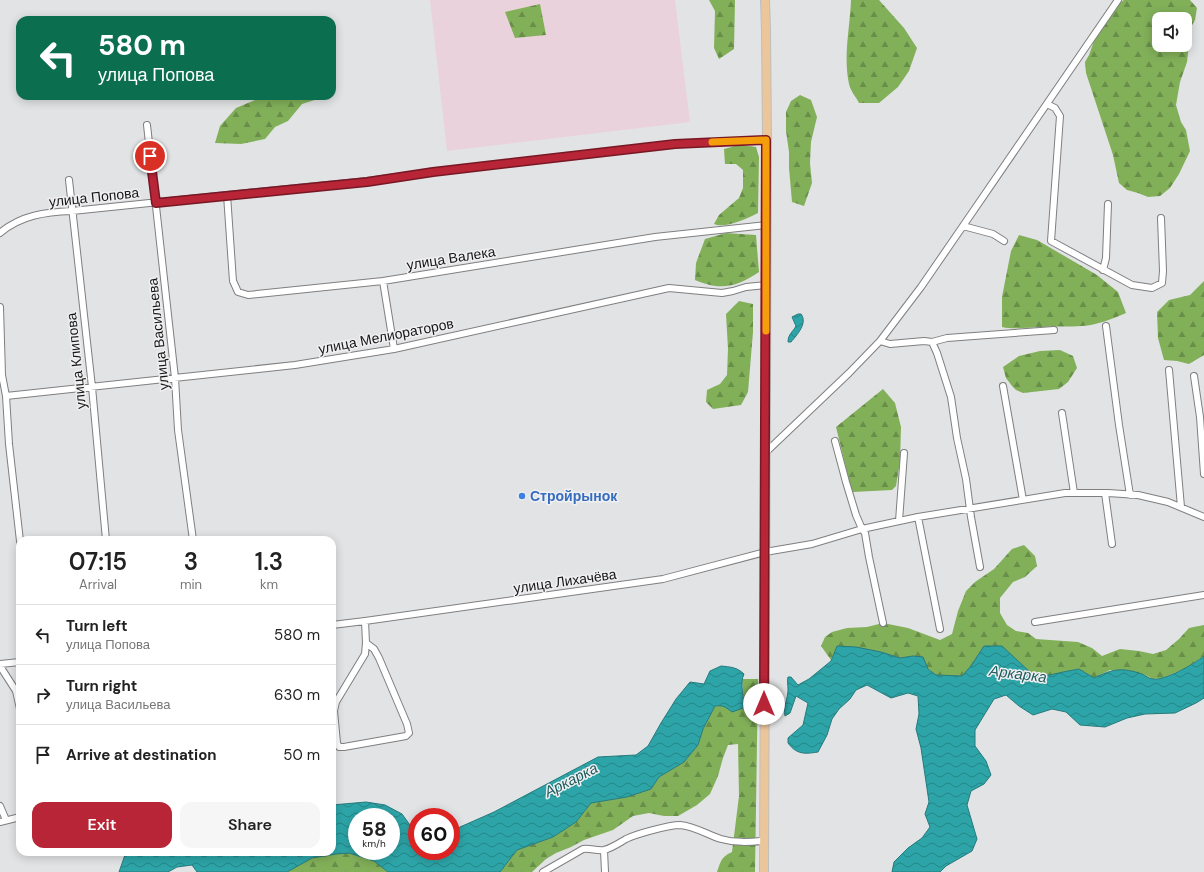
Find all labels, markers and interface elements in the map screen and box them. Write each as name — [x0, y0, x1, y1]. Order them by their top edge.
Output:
map controls — [1152, 12, 1192, 52]
button: sound — [1152, 12, 1192, 52]
text: 580 m — [98, 27, 186, 64]
icon: left — [32, 32, 84, 84]
text: улица Попова — [98, 63, 214, 87]
pin — [133, 139, 167, 173]
icon: arrive — [139, 145, 161, 167]
street label: улица Попова — [48, 183, 140, 211]
street label: улица Валека — [405, 242, 497, 274]
street label: улица Васильева — [143, 277, 173, 391]
street label: улица Клипова — [62, 312, 90, 410]
street label: улица Мелиораторов — [317, 314, 455, 358]
place label: Стройрынок — [530, 487, 618, 505]
marker: Стройрынок — [517, 491, 527, 501]
text: 07:15 — [69, 546, 127, 577]
text: 3 — [184, 546, 198, 577]
text: 1.3 — [255, 546, 283, 577]
street label: улица Лихачёва — [512, 565, 618, 597]
text: Arrival — [79, 576, 117, 593]
text: min — [180, 576, 202, 593]
text: km — [260, 576, 278, 593]
text: Turn left — [66, 616, 127, 636]
icon: left — [32, 624, 54, 646]
text: 580 m — [274, 625, 320, 645]
text: улица Попова — [66, 636, 150, 653]
water label: Аркарка — [987, 660, 1048, 687]
text: Turn right — [66, 676, 137, 696]
position arrow — [743, 683, 785, 725]
icon: right — [32, 684, 54, 706]
text: 630 m — [274, 685, 320, 705]
text: улица Васильева — [66, 696, 170, 713]
icon: arrive — [32, 744, 54, 766]
text: Arrive at destination — [66, 745, 217, 765]
text: 50 m — [283, 745, 320, 765]
water label: Аркарка — [540, 758, 601, 802]
button: Exit — [32, 802, 172, 848]
button: Share — [180, 802, 320, 848]
speed limit sign: 60 — [408, 808, 460, 860]
text: 58 — [361, 816, 387, 842]
text: km/h — [362, 837, 386, 850]

